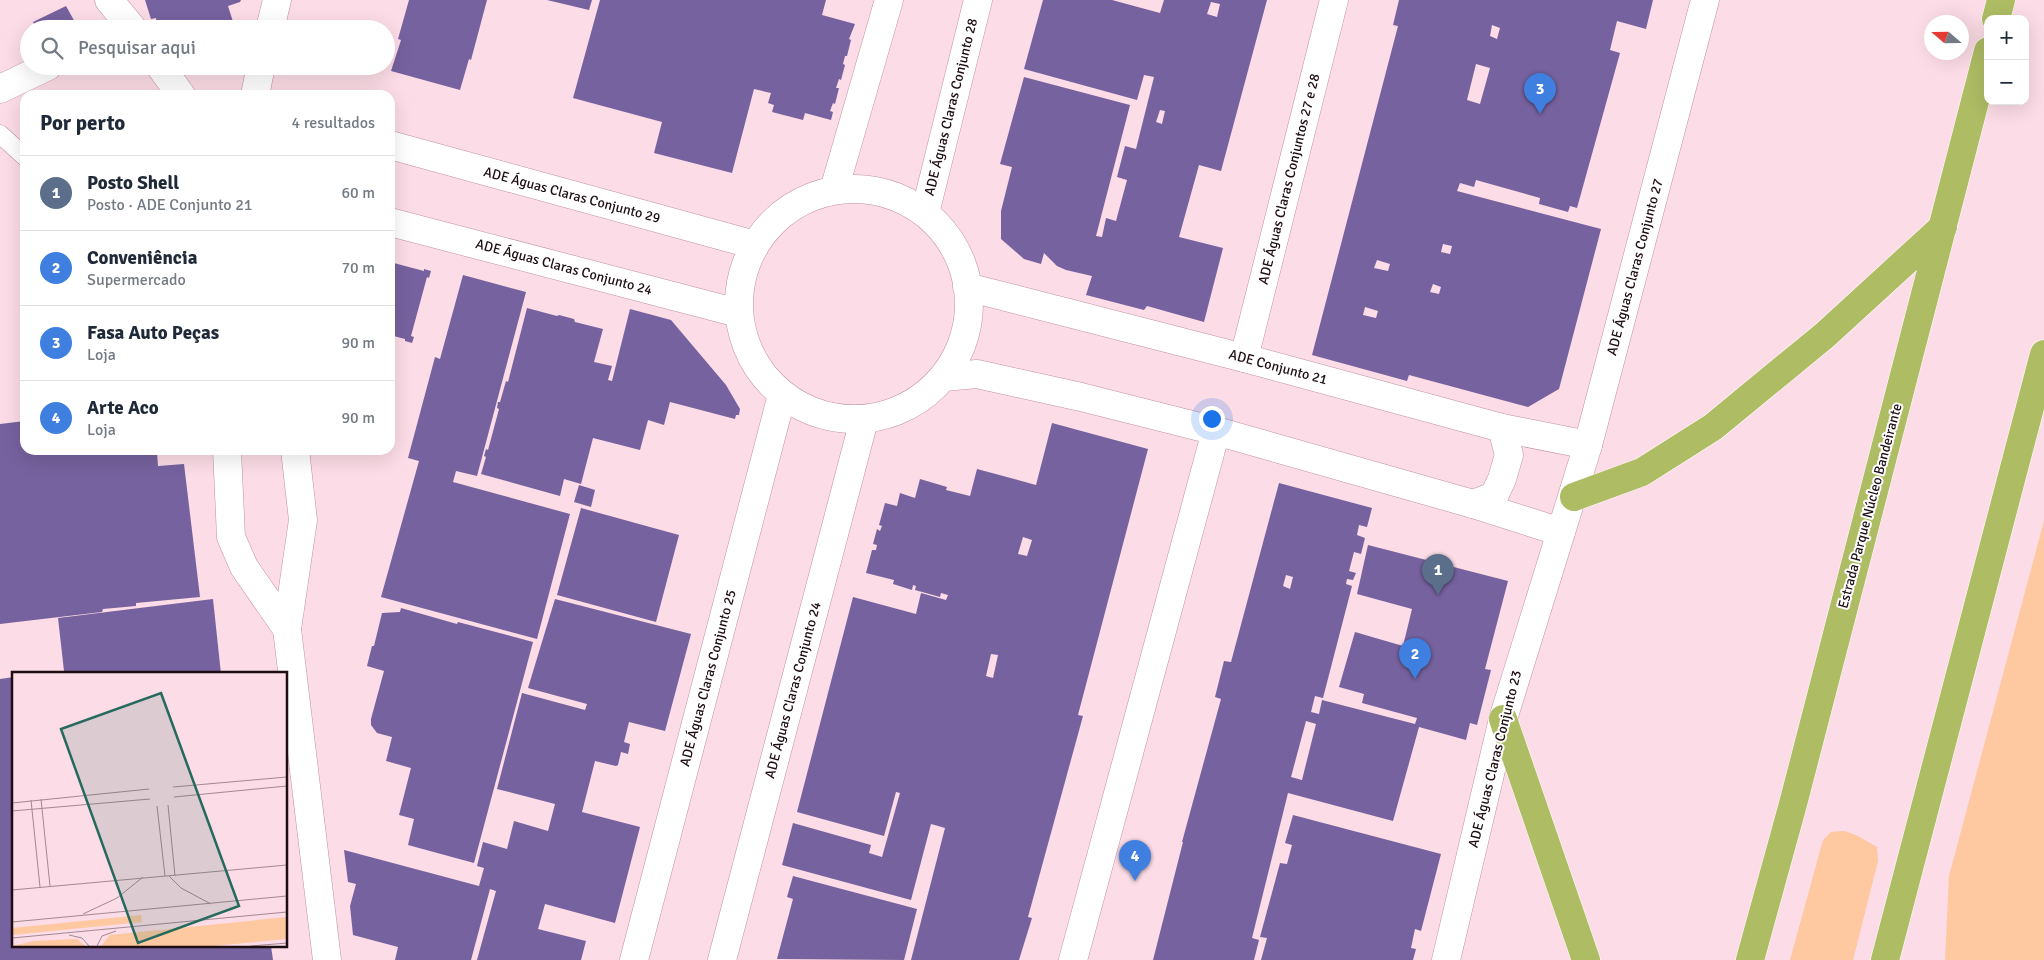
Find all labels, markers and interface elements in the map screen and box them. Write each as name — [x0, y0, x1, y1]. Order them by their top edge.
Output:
north arrow — [1924, 15, 1969, 60]
map controls — [1984, 15, 2029, 105]
button: + — [1984, 15, 2029, 60]
street label: ADE Águas Claras Conjunto 28 — [921, 17, 981, 197]
search box — [20, 20, 395, 75]
icon: search — [38, 34, 66, 62]
text: Pesquisar aqui — [78, 36, 196, 60]
button: − — [1984, 60, 2029, 105]
street label: ADE Águas Claras Conjuntos 27 e 28 — [1255, 72, 1323, 286]
pin: 3 — [1524, 73, 1556, 114]
text: Por perto — [40, 110, 125, 136]
text: 4 resultados — [292, 113, 375, 133]
street label: ADE Águas Claras Conjunto 29 — [482, 163, 662, 227]
text: Posto Shell — [87, 171, 179, 195]
street label: ADE Águas Claras Conjunto 27 — [1603, 177, 1667, 357]
text: 1 — [52, 183, 60, 203]
text: 60 m — [341, 183, 375, 203]
text: Posto · ADE Conjunto 21 — [87, 195, 252, 215]
street label: ADE Águas Claras Conjunto 24 — [474, 235, 655, 299]
text: Conveniência — [87, 246, 197, 270]
text: 2 — [52, 258, 60, 278]
text: 70 m — [341, 258, 375, 278]
text: Supermercado — [87, 270, 186, 290]
text: Fasa Auto Peças — [87, 321, 219, 345]
text: 3 — [52, 333, 60, 353]
text: 90 m — [341, 333, 375, 353]
text: Loja — [87, 345, 116, 365]
street label: ADE Conjunto 21 — [1227, 346, 1329, 388]
text: Arte Aco — [87, 396, 159, 420]
street label: Estrada Parque Núcleo Bandeirante — [1834, 402, 1906, 610]
your location — [1199, 406, 1225, 432]
text: 4 — [52, 408, 60, 428]
text: 90 m — [341, 408, 375, 428]
text: Loja — [87, 420, 116, 440]
pin: 1 — [1422, 554, 1454, 595]
street label: ADE Águas Claras Conjunto 25 — [676, 588, 740, 768]
street label: ADE Águas Claras Conjunto 24 — [761, 599, 825, 780]
pin: 2 — [1399, 638, 1431, 679]
street label: ADE Águas Claras Conjunto 23 — [1465, 669, 1525, 849]
inset map — [12, 672, 288, 948]
pin: 4 — [1119, 840, 1151, 881]

